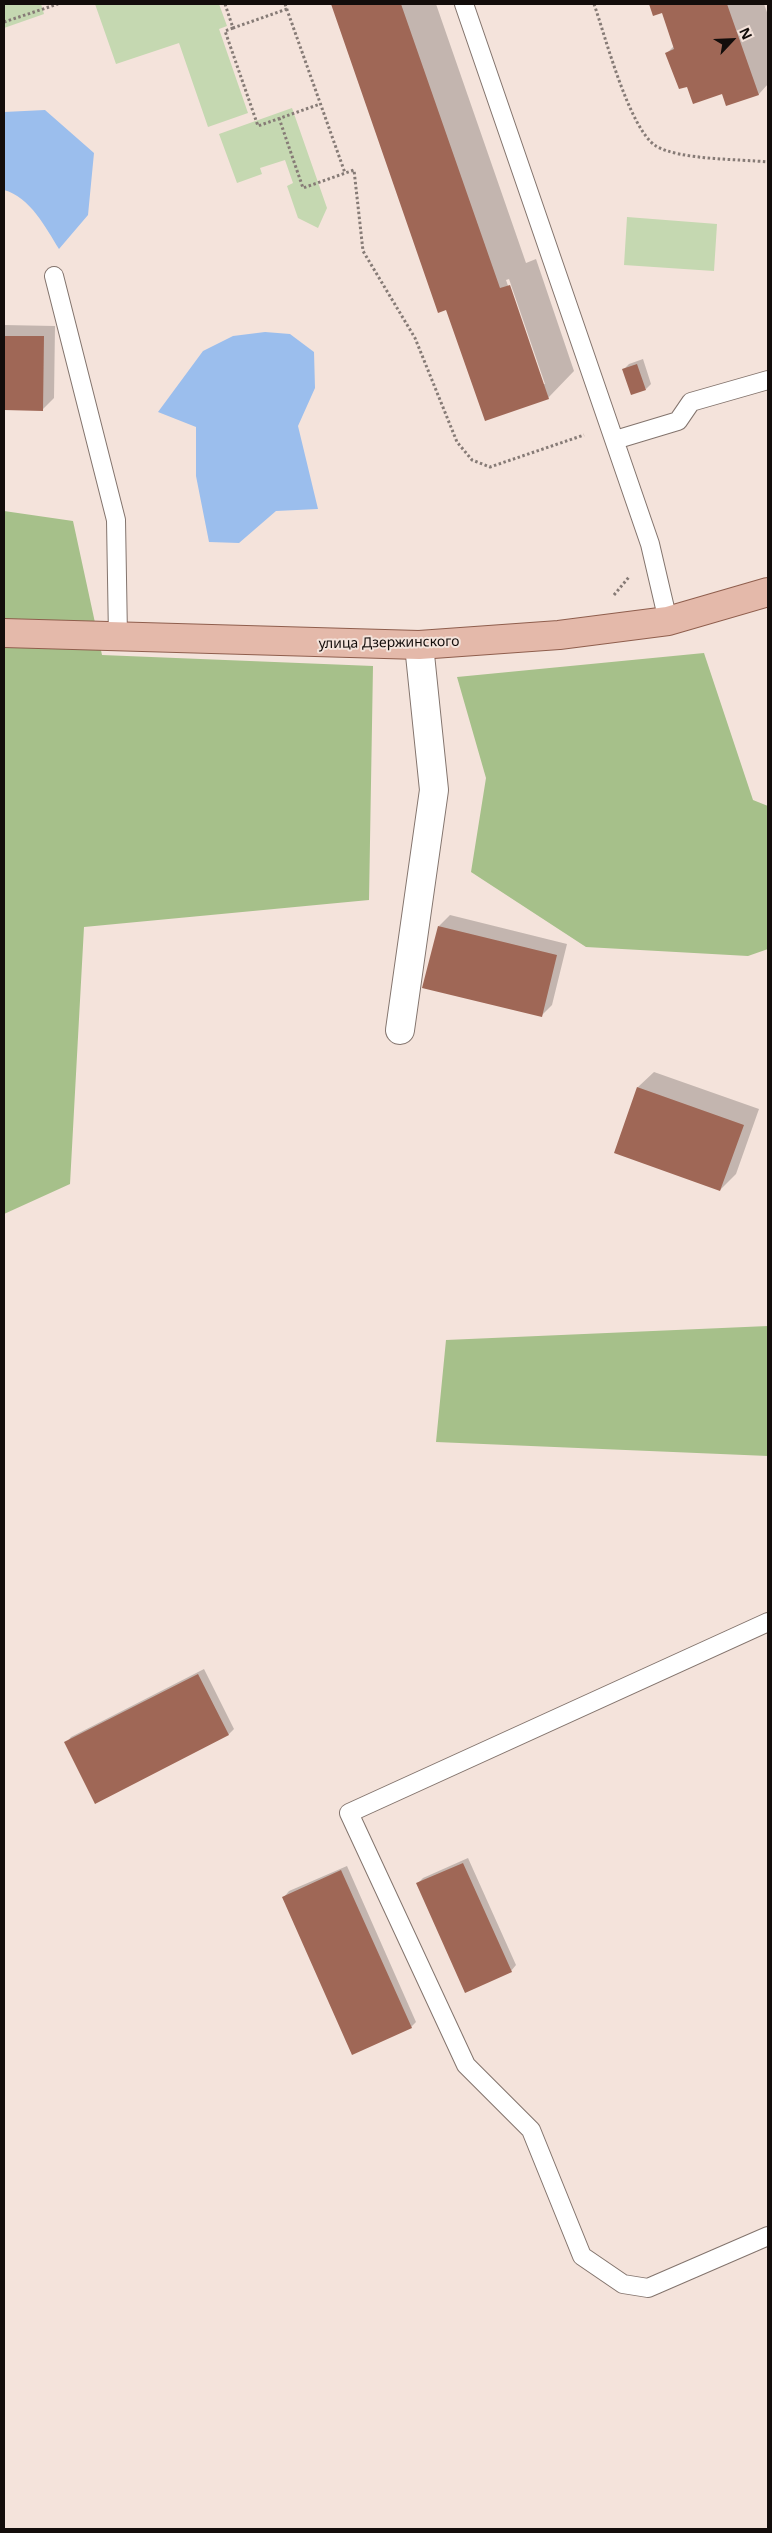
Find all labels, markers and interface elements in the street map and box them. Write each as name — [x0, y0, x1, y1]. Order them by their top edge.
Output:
north arrow — [707, 15, 757, 65]
text: N — [735, 24, 757, 43]
street label: улица Дзержинского — [318, 633, 460, 653]

